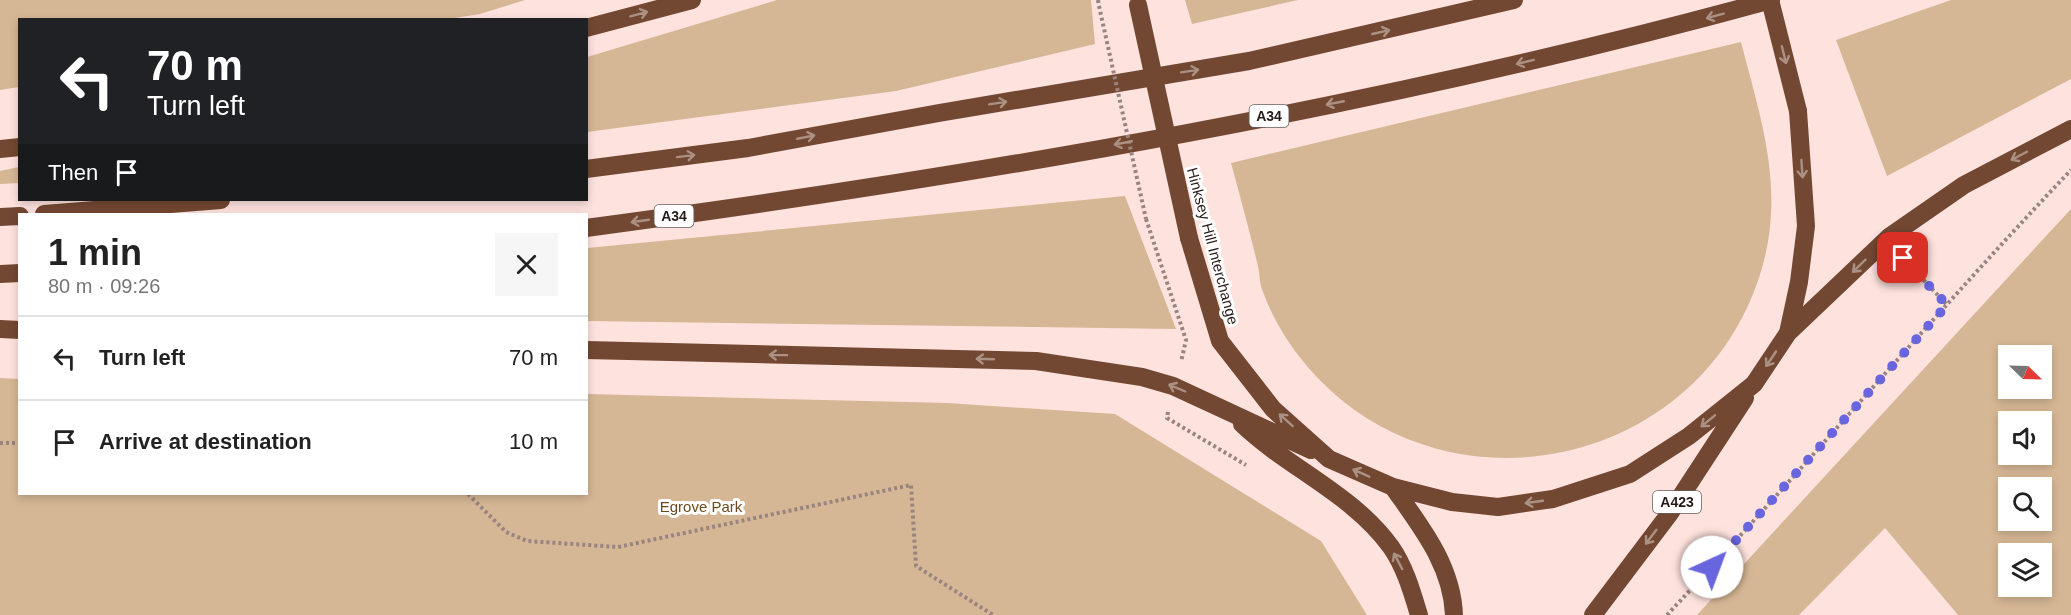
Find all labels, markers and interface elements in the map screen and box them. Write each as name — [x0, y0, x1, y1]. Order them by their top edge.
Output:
one-way arrow — [629, 8, 648, 19]
one-way arrow — [1706, 10, 1725, 22]
one-way arrow — [1371, 25, 1390, 37]
icon: left — [48, 42, 126, 120]
text: 70 m — [147, 42, 243, 89]
one-way arrow — [1779, 45, 1791, 64]
one-way arrow — [1516, 56, 1535, 68]
one-way arrow — [1180, 65, 1200, 76]
text: Turn left — [147, 91, 245, 121]
one-way arrow — [987, 97, 1007, 108]
one-way arrow — [1326, 98, 1345, 109]
road number: A34 — [1250, 105, 1288, 127]
one-way arrow — [796, 131, 815, 142]
one-way arrow — [1113, 138, 1133, 149]
one-way arrow — [676, 150, 696, 161]
one-way arrow — [2011, 151, 2029, 162]
icon: arrive — [110, 156, 143, 189]
one-way arrow — [1797, 159, 1808, 178]
text: Then — [48, 160, 98, 185]
street label: Hinksey Hill Interchange — [1184, 166, 1242, 326]
road number: A34 — [654, 205, 694, 227]
one-way arrow — [631, 215, 651, 226]
text: 1 min — [48, 232, 142, 273]
pin — [1877, 232, 1928, 283]
button: close — [495, 233, 558, 296]
icon: arrive — [1886, 241, 1919, 274]
one-way arrow — [1852, 258, 1867, 272]
text: 80 m · 09:26 — [48, 275, 160, 297]
icon: left — [48, 342, 81, 375]
text: Turn left — [99, 345, 185, 370]
text: 70 m — [509, 345, 558, 370]
north arrow — [1998, 345, 2052, 399]
map controls — [1998, 345, 2052, 597]
one-way arrow — [769, 349, 789, 360]
one-way arrow — [1765, 350, 1777, 367]
one-way arrow — [975, 353, 995, 364]
one-way arrow — [1168, 382, 1186, 393]
button: sound — [1998, 411, 2052, 465]
one-way arrow — [1278, 413, 1293, 427]
one-way arrow — [1700, 414, 1716, 427]
icon: arrive — [48, 426, 81, 459]
text: Arrive at destination — [99, 429, 312, 454]
text: 10 m — [509, 429, 558, 454]
one-way arrow — [1352, 467, 1370, 478]
button: search — [1998, 477, 2052, 531]
road number: A423 — [1653, 491, 1701, 513]
one-way arrow — [1524, 496, 1544, 507]
park label: Egrove Park — [660, 498, 743, 515]
one-way arrow — [1645, 529, 1657, 545]
position arrow — [1680, 535, 1744, 599]
button: layers — [1998, 543, 2052, 597]
one-way arrow — [1392, 553, 1404, 570]

